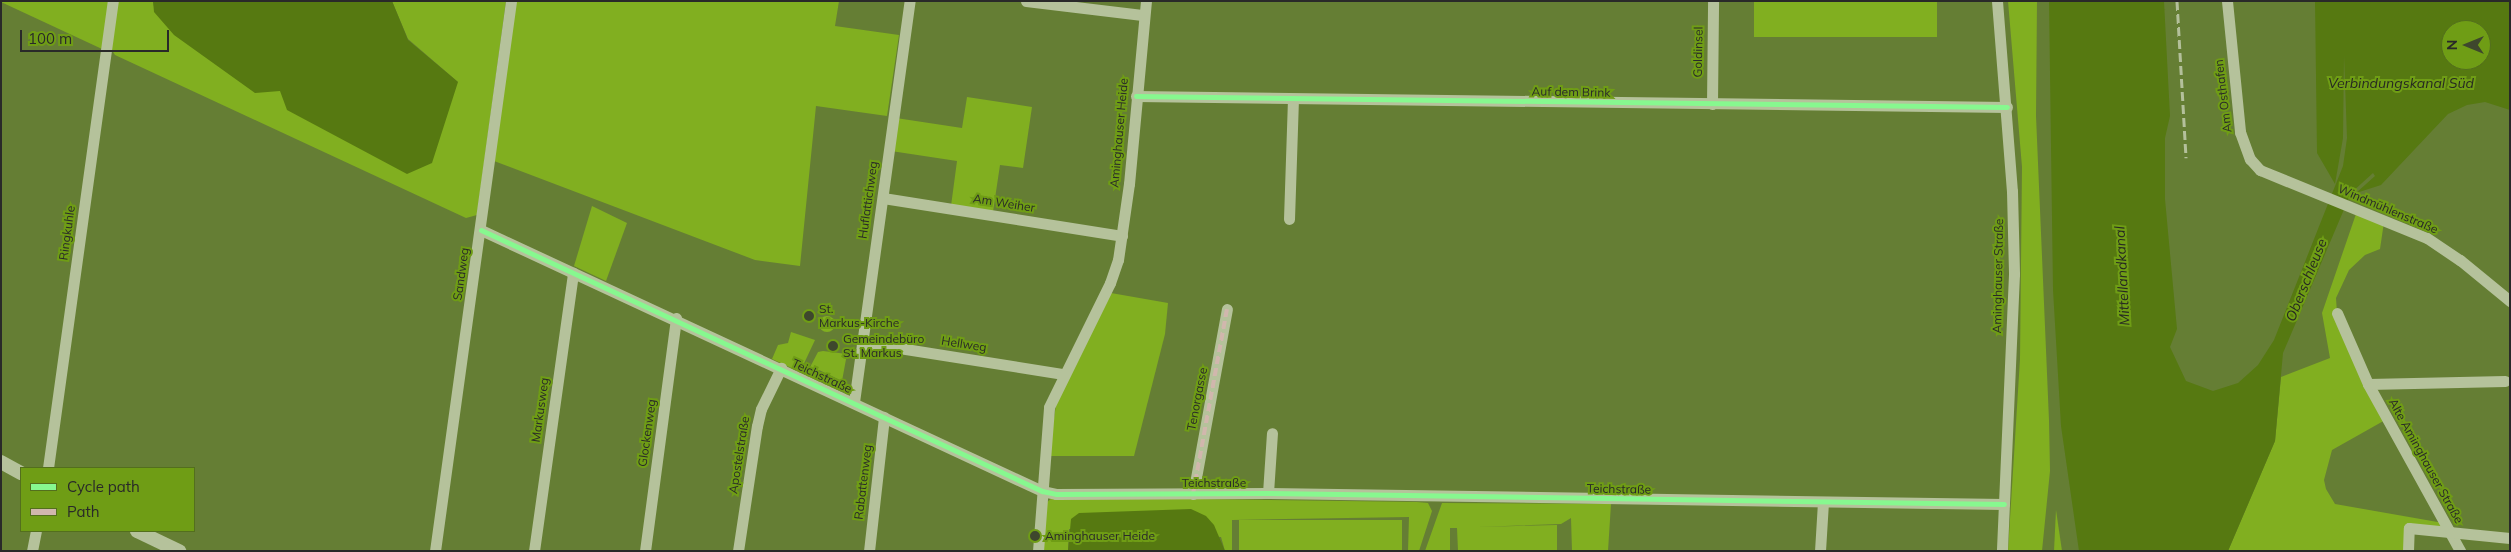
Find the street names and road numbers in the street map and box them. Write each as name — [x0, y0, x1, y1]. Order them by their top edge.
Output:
street label: Goldinsel — [1690, 26, 1706, 78]
street label: Am Osthafen — [2211, 59, 2235, 133]
street label: Aminghauser Heide — [1107, 78, 1131, 188]
street label: Auf dem Brink — [1531, 84, 1611, 100]
street label: Huflattichweg — [855, 160, 881, 240]
street label: Windmühlenstraße — [2336, 181, 2440, 237]
street label: Am Weiher — [972, 191, 1036, 215]
street label: Ringkuhle — [56, 205, 78, 261]
street label: Aminghauser Straße — [1990, 218, 2006, 334]
street label: Sandweg — [450, 247, 472, 301]
street label: Hellweg — [940, 333, 988, 355]
street label: Teichstraße — [790, 356, 854, 396]
street label: Tenorgasse — [1184, 366, 1210, 432]
street label: Markusweg — [528, 377, 552, 443]
street label: Alte Aminghauser Straße — [2386, 396, 2466, 526]
street label: Glockenweg — [635, 398, 659, 468]
street label: Apostelstraße — [726, 415, 752, 495]
street label: Rabattenweg — [851, 444, 875, 520]
street label: Teichstraße — [1182, 476, 1246, 490]
street label: Teichstraße — [1587, 481, 1651, 497]

